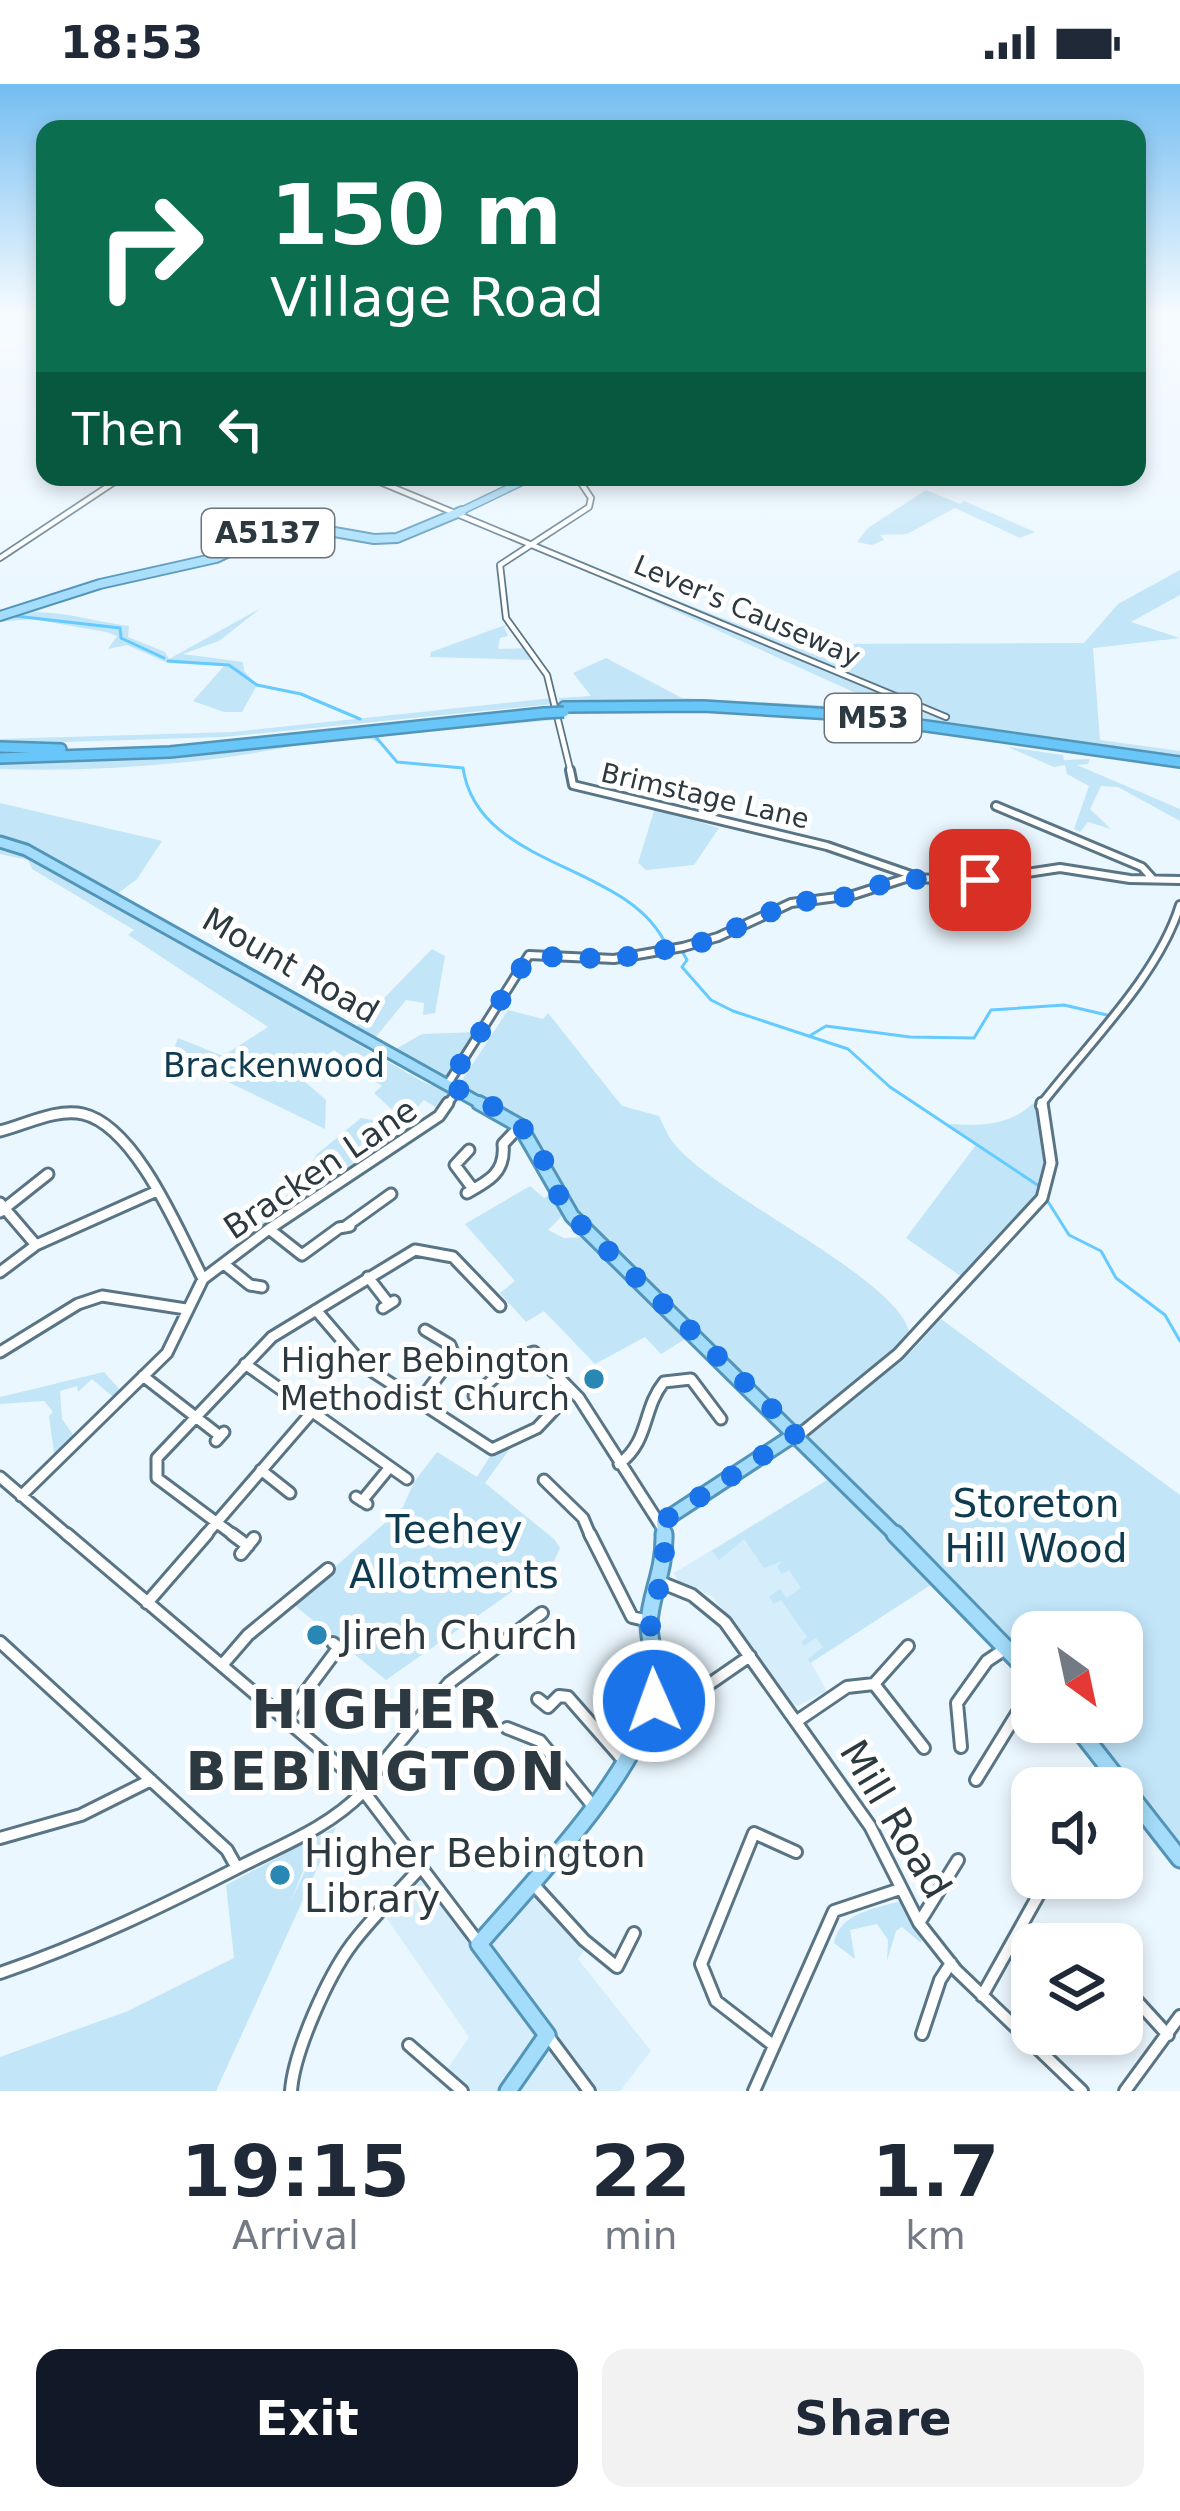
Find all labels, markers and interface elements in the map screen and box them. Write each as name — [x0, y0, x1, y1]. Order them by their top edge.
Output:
text: 18:53 — [60, 16, 203, 69]
text: 150 m — [270, 166, 562, 264]
icon: right — [72, 168, 228, 324]
text: Village Road — [270, 266, 604, 329]
icon: left — [208, 396, 274, 462]
text: Then — [72, 403, 184, 456]
road number: A5137 — [202, 509, 334, 557]
street label: Lever's Causeway — [629, 549, 865, 672]
road number: M53 — [825, 694, 921, 742]
street label: Brimstage Lane — [598, 757, 812, 834]
pin — [929, 829, 1031, 931]
icon: arrive — [947, 847, 1013, 913]
street label: Mount Road — [196, 899, 386, 1032]
park label: Brackenwood — [163, 1046, 385, 1085]
street label: Bracken Lane — [217, 1090, 424, 1247]
place label: Higher Bebington Methodist Church — [280, 1341, 570, 1418]
marker: Higher Bebington Methodist Church — [581, 1366, 607, 1392]
park label: Storeton Hill Wood — [945, 1481, 1127, 1571]
park label: Teehey Allotments — [349, 1507, 559, 1597]
north arrow — [1011, 1611, 1143, 1743]
map controls — [1011, 1611, 1143, 2055]
place label: Jireh Church — [338, 1613, 578, 1658]
marker: Jireh Church — [304, 1622, 330, 1648]
position arrow — [591, 1638, 717, 1764]
district label: HIGHER BEBINGTON — [186, 1678, 568, 1803]
street label: Mill Road — [831, 1732, 960, 1906]
button: sound — [1011, 1767, 1143, 1899]
place label: Higher Bebington Library — [304, 1831, 646, 1921]
marker: Higher Bebington Library — [267, 1862, 293, 1888]
button: layers — [1011, 1923, 1143, 2055]
text: 19:15 — [181, 2129, 410, 2213]
text: 22 — [591, 2129, 691, 2213]
text: 1.7 — [872, 2129, 999, 2213]
text: Arrival — [232, 2213, 359, 2258]
text: min — [604, 2213, 678, 2258]
text: km — [905, 2213, 966, 2258]
button: Exit — [36, 2349, 578, 2487]
button: Share — [602, 2349, 1144, 2487]

